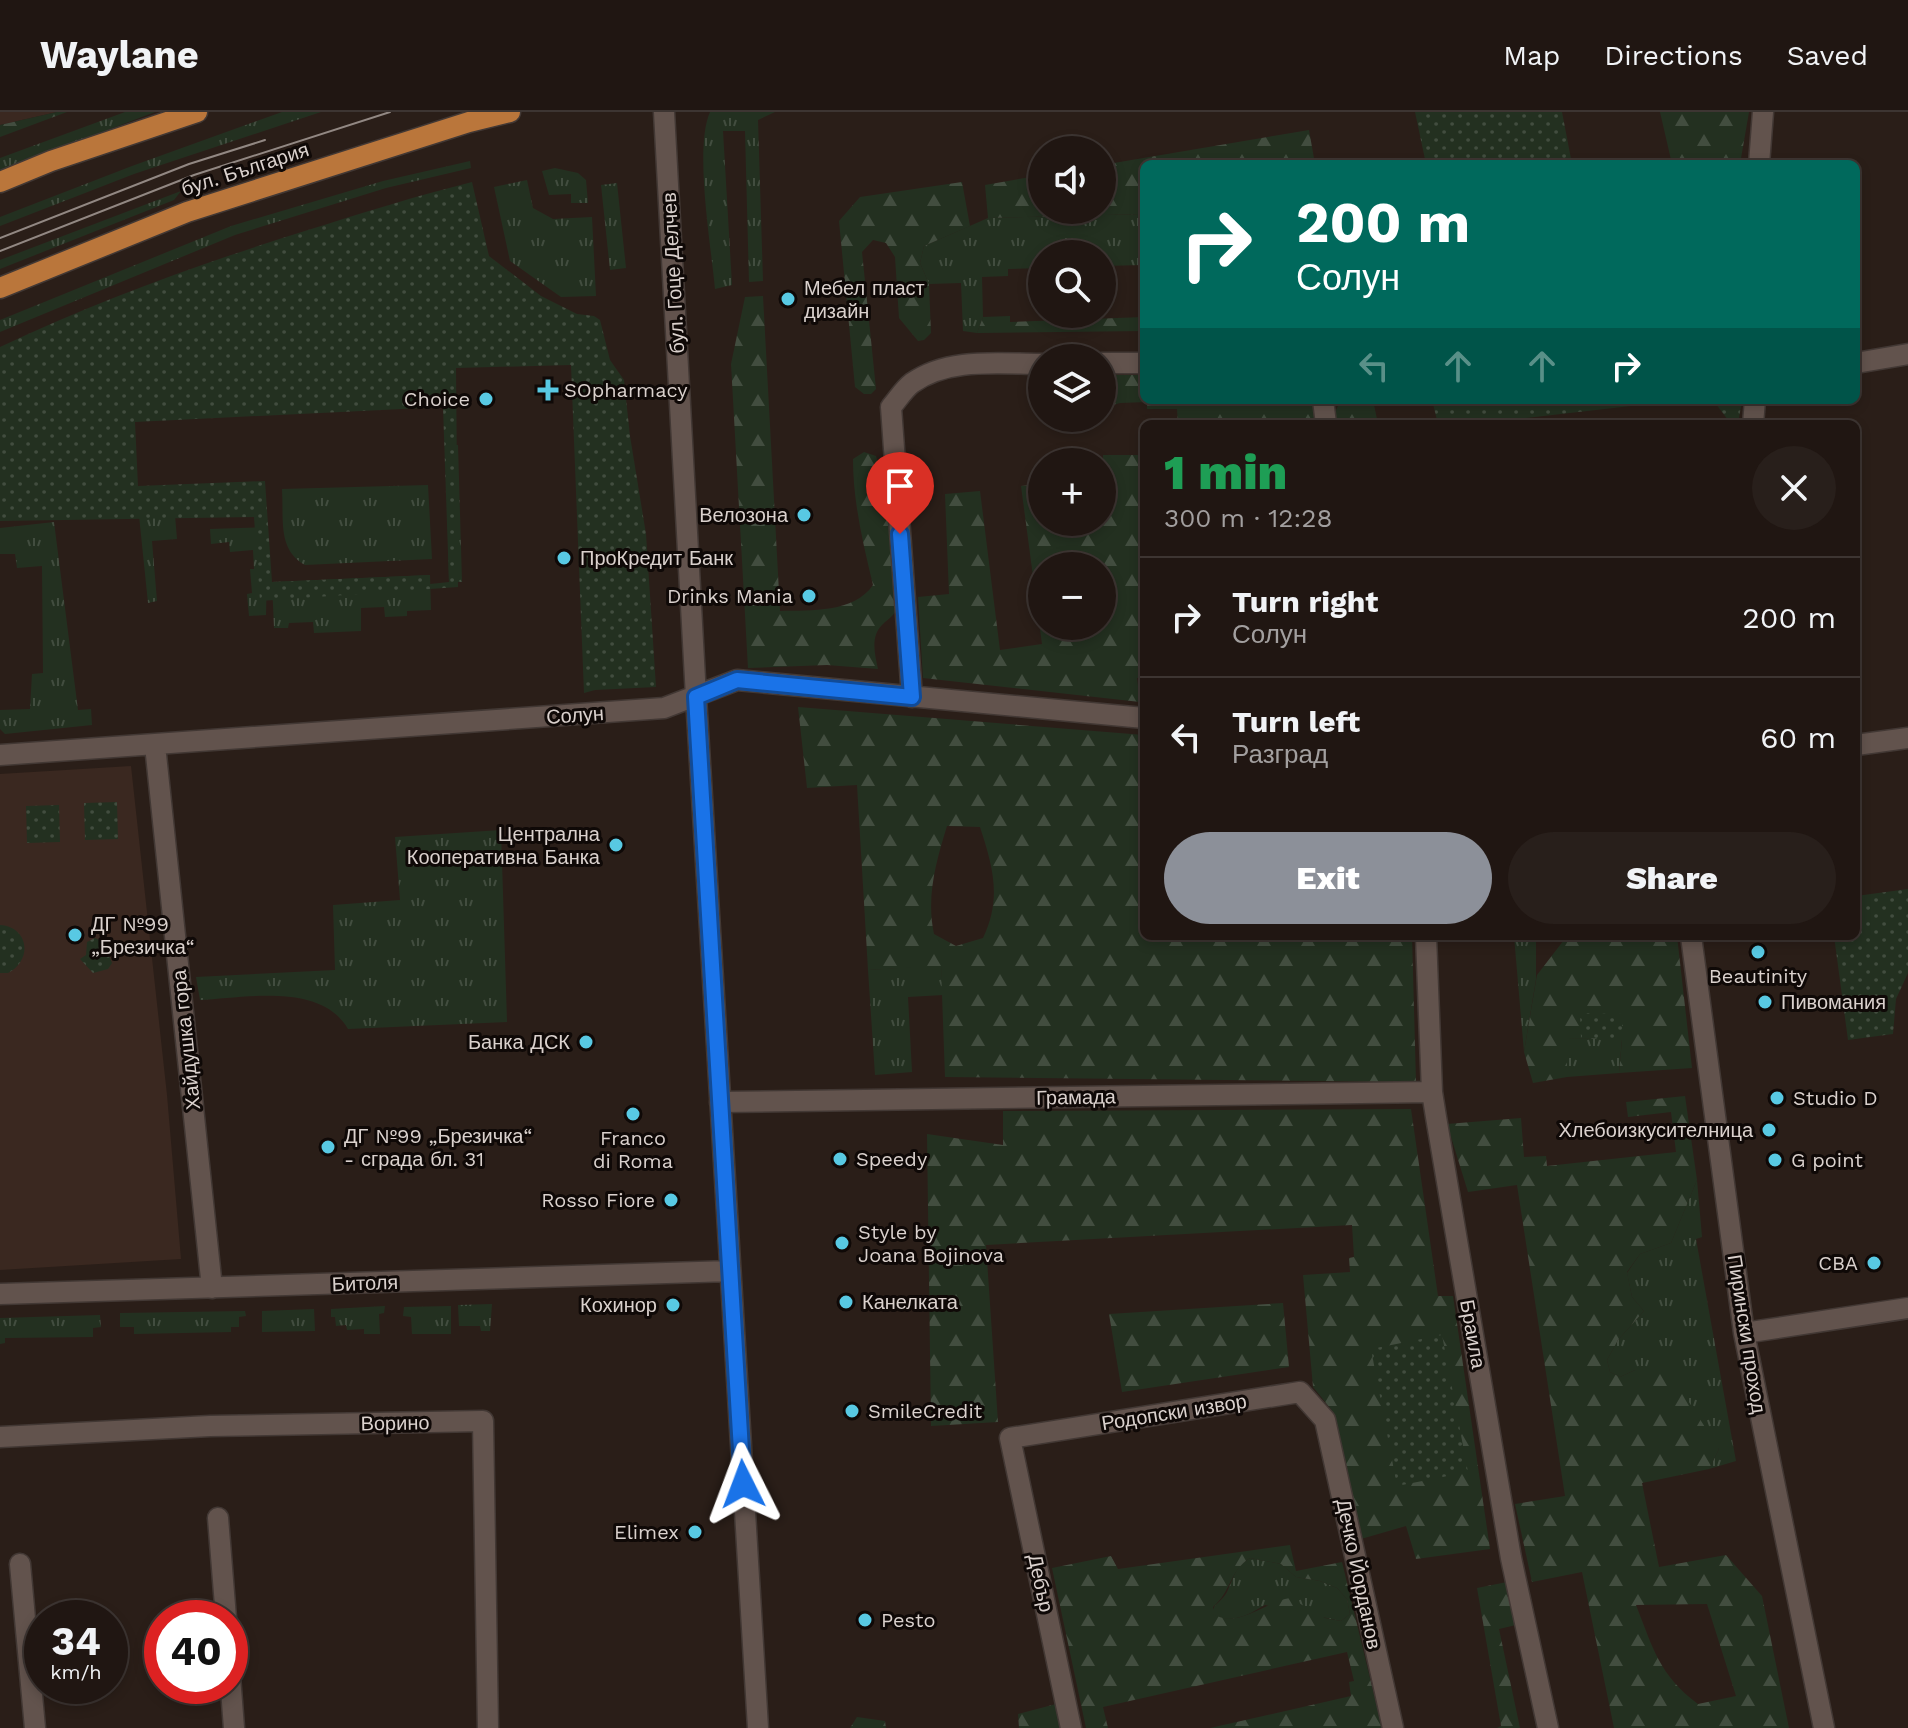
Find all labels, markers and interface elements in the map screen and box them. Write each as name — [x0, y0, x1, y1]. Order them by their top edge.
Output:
text: Waylane — [40, 33, 199, 77]
text: Map — [1503, 39, 1560, 72]
text: Directions — [1604, 39, 1743, 72]
text: Saved — [1787, 39, 1868, 72]
map controls — [1028, 136, 1116, 640]
button: sound — [1028, 136, 1116, 224]
street label: бул. България — [178, 137, 312, 201]
text: 200 m — [1296, 190, 1470, 256]
street label: бул. Гоце Делчев — [657, 192, 689, 354]
icon: right — [1164, 192, 1268, 296]
button: search — [1028, 240, 1116, 328]
text: Солун — [1296, 257, 1400, 299]
place label: Мебел пласт дизайн — [804, 276, 925, 323]
marker: Мебел пласт дизайн — [779, 290, 797, 308]
button: layers — [1028, 344, 1116, 432]
icon: left — [1352, 344, 1396, 388]
icon: ahead — [1436, 344, 1480, 388]
icon: ahead — [1520, 344, 1564, 388]
icon: right — [1604, 344, 1648, 388]
place label: SOpharmacy — [564, 378, 688, 402]
marker: SOpharmacy — [539, 381, 557, 399]
place label: Choice — [404, 387, 470, 411]
marker: Choice — [477, 390, 495, 408]
text: 1 min — [1164, 444, 1287, 501]
button: close — [1752, 446, 1836, 530]
button: + — [1028, 448, 1116, 536]
pin — [866, 452, 934, 534]
icon: arrive — [878, 464, 922, 508]
place label: Велозона — [699, 503, 789, 527]
text: 300 m · 12:28 — [1164, 503, 1332, 533]
marker: Велозона — [795, 506, 813, 524]
place label: ПроКредит Банк — [580, 546, 733, 570]
marker: ПроКредит Банк — [555, 549, 573, 567]
button: − — [1028, 552, 1116, 640]
place label: Drinks Mania — [667, 584, 793, 608]
text: Turn right — [1232, 584, 1378, 619]
marker: Drinks Mania — [800, 587, 818, 605]
icon: right — [1164, 595, 1208, 639]
text: 200 m — [1742, 600, 1836, 635]
text: Солун — [1232, 619, 1307, 649]
street label: Солун — [545, 701, 605, 729]
text: Turn left — [1232, 704, 1360, 739]
icon: left — [1164, 715, 1208, 759]
text: 60 m — [1760, 720, 1836, 755]
text: Разград — [1232, 739, 1328, 769]
place label: Централна Кооперативна Банка — [407, 822, 601, 869]
button: Exit — [1164, 832, 1492, 924]
button: Share — [1508, 832, 1836, 924]
marker: Централна Кооперативна Банка — [607, 836, 625, 854]
place label: ДГ №99 „Брезичка“ — [91, 912, 195, 959]
marker: ДГ №99 „Брезичка“ — [66, 926, 84, 944]
marker: Beautinity — [1749, 943, 1767, 961]
place label: Beautinity — [1709, 964, 1808, 988]
street label: Хайдушка гора — [167, 968, 205, 1111]
place label: Пивомания — [1781, 990, 1886, 1014]
marker: Пивомания — [1756, 993, 1774, 1011]
place label: Банка ДСК — [468, 1030, 570, 1054]
marker: Банка ДСК — [577, 1033, 595, 1051]
street label: Грамада — [1036, 1084, 1117, 1110]
place label: Studio D — [1793, 1086, 1878, 1110]
marker: Studio D — [1768, 1089, 1786, 1107]
marker: Franco di Roma — [624, 1105, 642, 1123]
place label: Хлебоизкусителница — [1558, 1118, 1754, 1142]
marker: Хлебоизкусителница — [1760, 1121, 1778, 1139]
place label: ДГ №99 „Брезичка“ - сграда бл. 31 — [344, 1124, 532, 1171]
place label: Franco di Roma — [593, 1126, 673, 1173]
marker: ДГ №99 „Брезичка“ - сграда бл. 31 — [319, 1138, 337, 1156]
place label: Speedy — [856, 1147, 928, 1171]
place label: G point — [1791, 1148, 1863, 1172]
marker: Speedy — [831, 1150, 849, 1168]
marker: G point — [1766, 1151, 1784, 1169]
place label: Rosso Fiore — [541, 1188, 655, 1212]
marker: Rosso Fiore — [662, 1191, 680, 1209]
place label: Style by Joana Bojinova — [858, 1220, 1004, 1267]
marker: Style by Joana Bojinova — [833, 1234, 851, 1252]
place label: CBA — [1818, 1251, 1858, 1275]
street label: Пирински проход — [1723, 1253, 1771, 1416]
marker: CBA — [1865, 1254, 1883, 1272]
street label: Битоля — [331, 1270, 399, 1296]
place label: Канелката — [862, 1290, 959, 1314]
place label: Кохинор — [580, 1293, 657, 1317]
marker: Канелката — [837, 1293, 855, 1311]
marker: Кохинор — [664, 1296, 682, 1314]
street label: Браила — [1455, 1298, 1491, 1371]
street label: Родопски извор — [1100, 1389, 1248, 1435]
place label: SmileCredit — [868, 1399, 983, 1423]
marker: SmileCredit — [843, 1402, 861, 1420]
street label: Ворино — [360, 1410, 430, 1436]
position arrow — [701, 1442, 785, 1526]
street label: Дечко Йорданов — [1331, 1497, 1387, 1651]
place label: Elimex — [614, 1520, 679, 1544]
marker: Elimex — [686, 1523, 704, 1541]
street label: Дебър — [1023, 1552, 1059, 1614]
speed limit sign: 40 — [144, 1600, 248, 1704]
place label: Pesto — [881, 1608, 935, 1632]
marker: Pesto — [856, 1611, 874, 1629]
text: 34 — [51, 1618, 101, 1665]
text: km/h — [50, 1660, 102, 1684]

